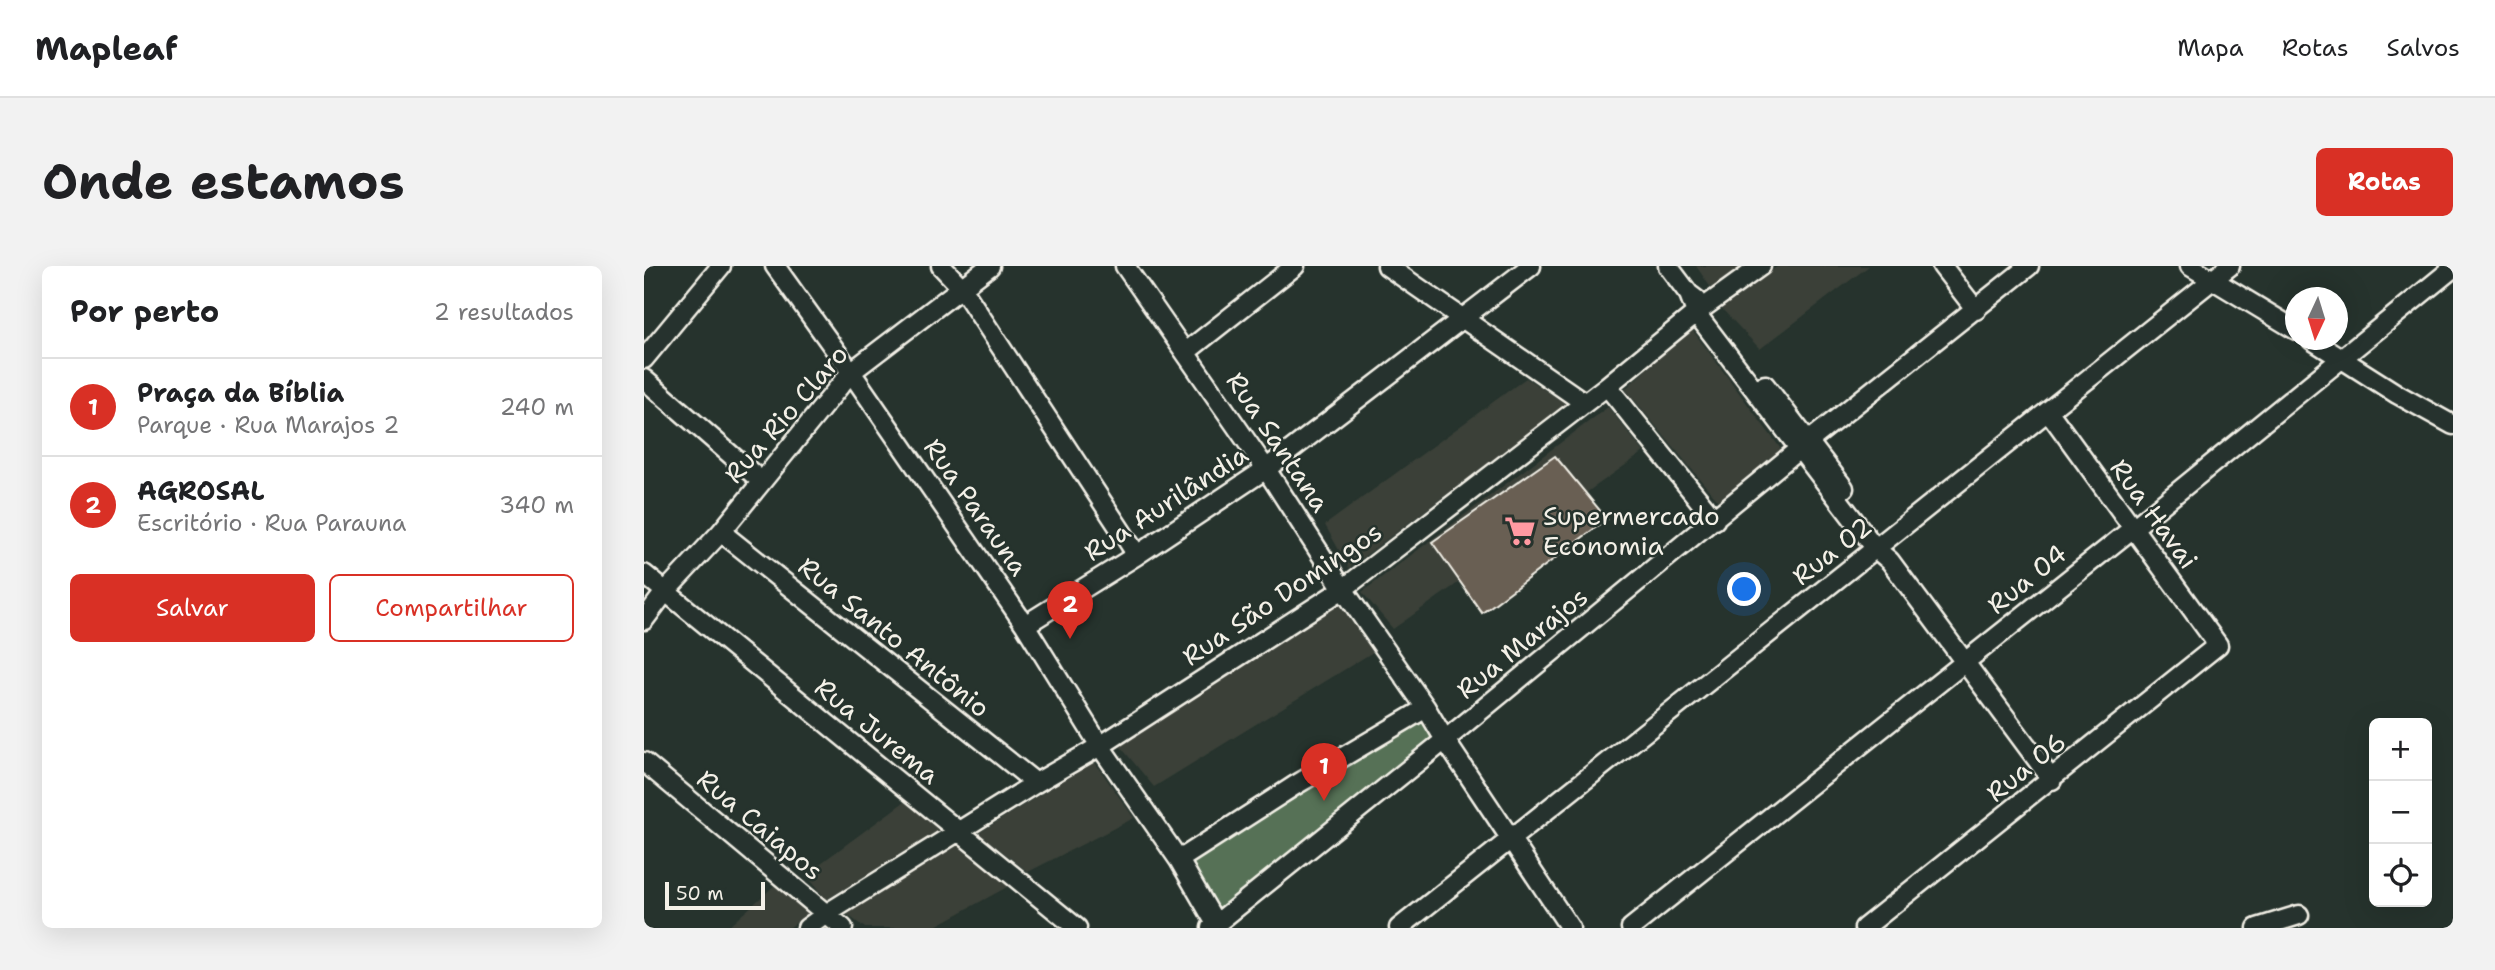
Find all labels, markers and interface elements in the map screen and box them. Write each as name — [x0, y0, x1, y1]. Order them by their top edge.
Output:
text: Mapleaf — [35, 26, 178, 71]
text: Mapa — [2177, 32, 2244, 64]
text: Rotas — [2282, 32, 2349, 64]
text: Salvos — [2387, 32, 2460, 64]
button: Rotas — [2316, 148, 2453, 216]
text: Onde estamos — [42, 149, 405, 215]
north arrow — [2285, 287, 2348, 350]
text: Por perto — [70, 291, 219, 332]
text: 2 resultados — [434, 297, 574, 327]
street label: Rua Rio Claro — [716, 337, 855, 490]
street label: Rua Santana — [1219, 365, 1338, 519]
text: Praça da Bíblia — [137, 375, 344, 410]
text: 1 — [88, 392, 98, 422]
text: 240 m — [500, 392, 574, 422]
text: Parque · Rua Marajos 2 — [137, 410, 399, 440]
street label: Rua Parauna — [916, 431, 1037, 582]
street label: Rua Aurilândia — [1077, 437, 1254, 569]
street label: Rua Havai — [2103, 452, 2206, 576]
text: AGROSAL — [137, 473, 264, 508]
text: 2 — [85, 490, 101, 520]
text: 340 m — [499, 490, 574, 520]
place label: Supermercado Economia — [1543, 498, 1720, 563]
text: Escritório · Rua Parauna — [137, 508, 406, 538]
street label: Rua 02 — [1785, 509, 1879, 593]
street label: Rua São Domingos — [1175, 514, 1388, 673]
supermarket icon: Supermercado Economia — [1503, 514, 1537, 548]
street label: Rua 04 — [1980, 536, 2074, 621]
street label: Rua Santo Antônio — [791, 548, 997, 725]
your location — [1727, 572, 1761, 606]
button: Salvar — [70, 574, 315, 642]
button: Compartilhar — [329, 574, 574, 642]
street label: Rua Marajos — [1449, 579, 1595, 706]
pin: 2 — [1047, 581, 1093, 639]
street label: Rua Jurema — [808, 669, 947, 792]
map controls — [2369, 718, 2432, 907]
button: + — [2369, 718, 2432, 781]
street label: Rua 06 — [1979, 724, 2073, 809]
pin: 1 — [1301, 743, 1347, 801]
street label: Rua Caiapos — [690, 761, 831, 888]
button: − — [2369, 781, 2432, 844]
button: locate — [2369, 844, 2432, 907]
scale bar — [665, 879, 765, 911]
text: 50 m — [676, 881, 724, 906]

